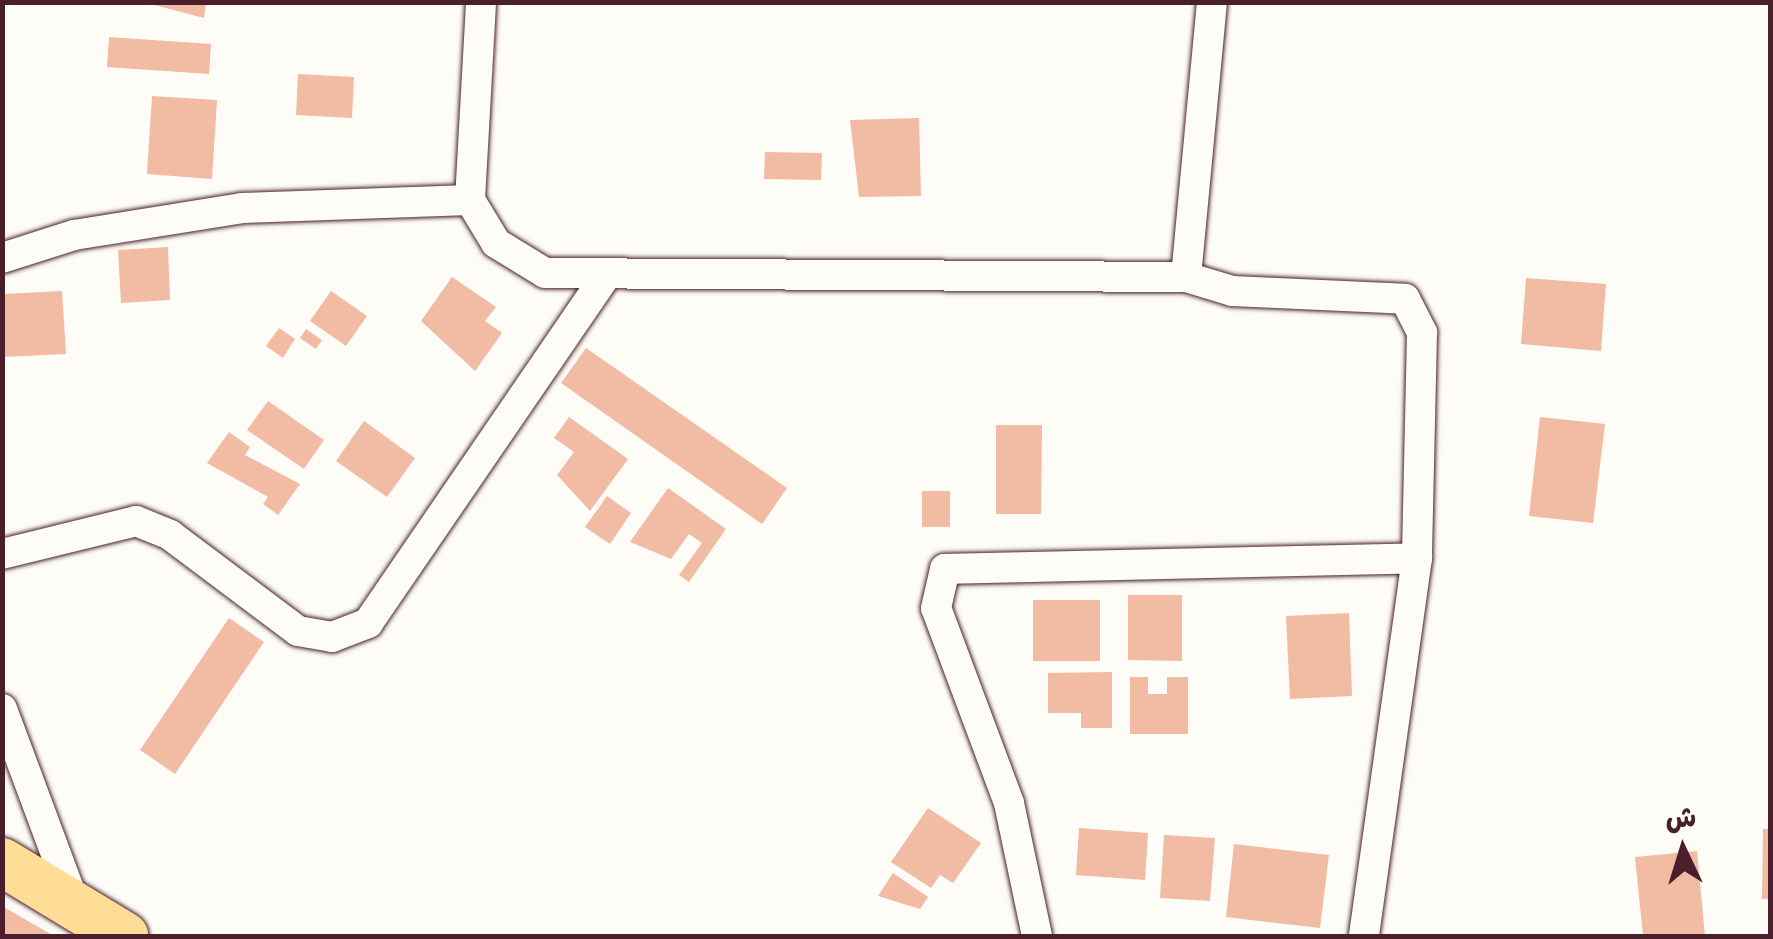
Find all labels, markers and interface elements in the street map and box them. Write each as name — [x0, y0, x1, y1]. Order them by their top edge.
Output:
text: ش — [1664, 798, 1698, 839]
north arrow — [1633, 799, 1733, 899]

